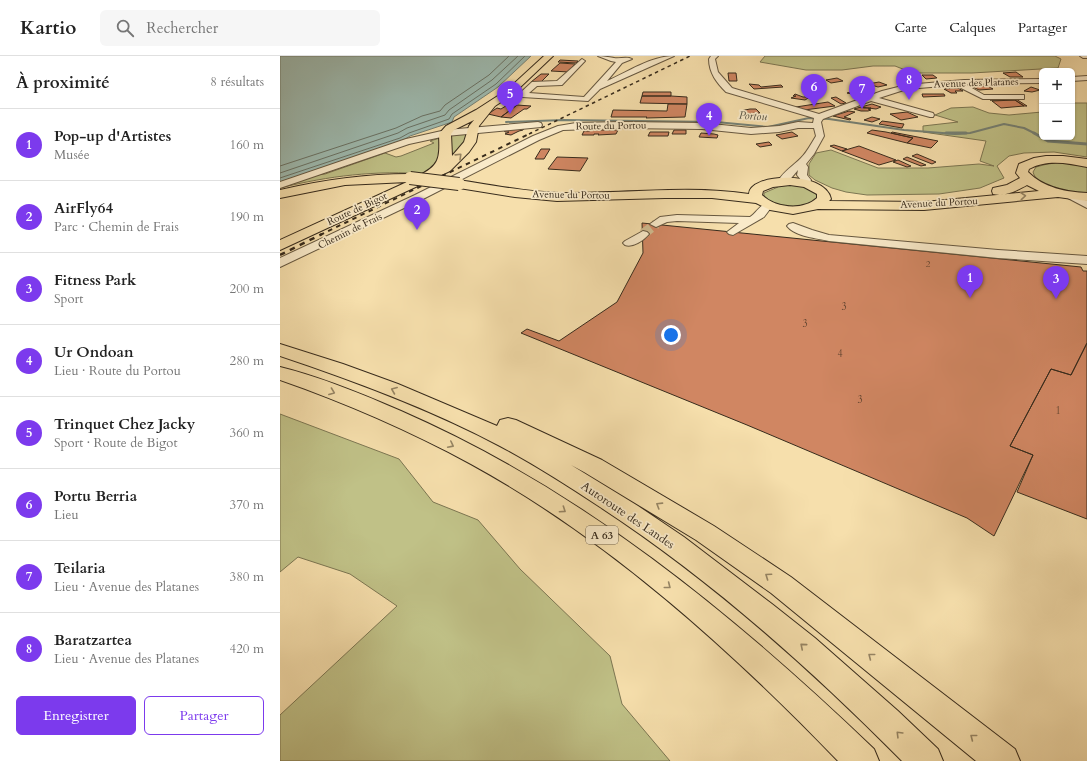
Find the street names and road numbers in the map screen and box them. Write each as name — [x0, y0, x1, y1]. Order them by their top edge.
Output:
street label: Avenue des Platanes — [933, 75, 1019, 91]
street label: Route du Portou — [576, 118, 647, 134]
street label: Avenue du Portou — [532, 187, 610, 203]
street label: Route de Bigot — [325, 189, 390, 229]
street label: Avenue du Portou — [900, 194, 979, 212]
street label: Chemin de Frais — [316, 209, 384, 253]
street label: Autoroute des Landes — [578, 478, 678, 552]
road number: A 63 — [586, 526, 618, 544]

